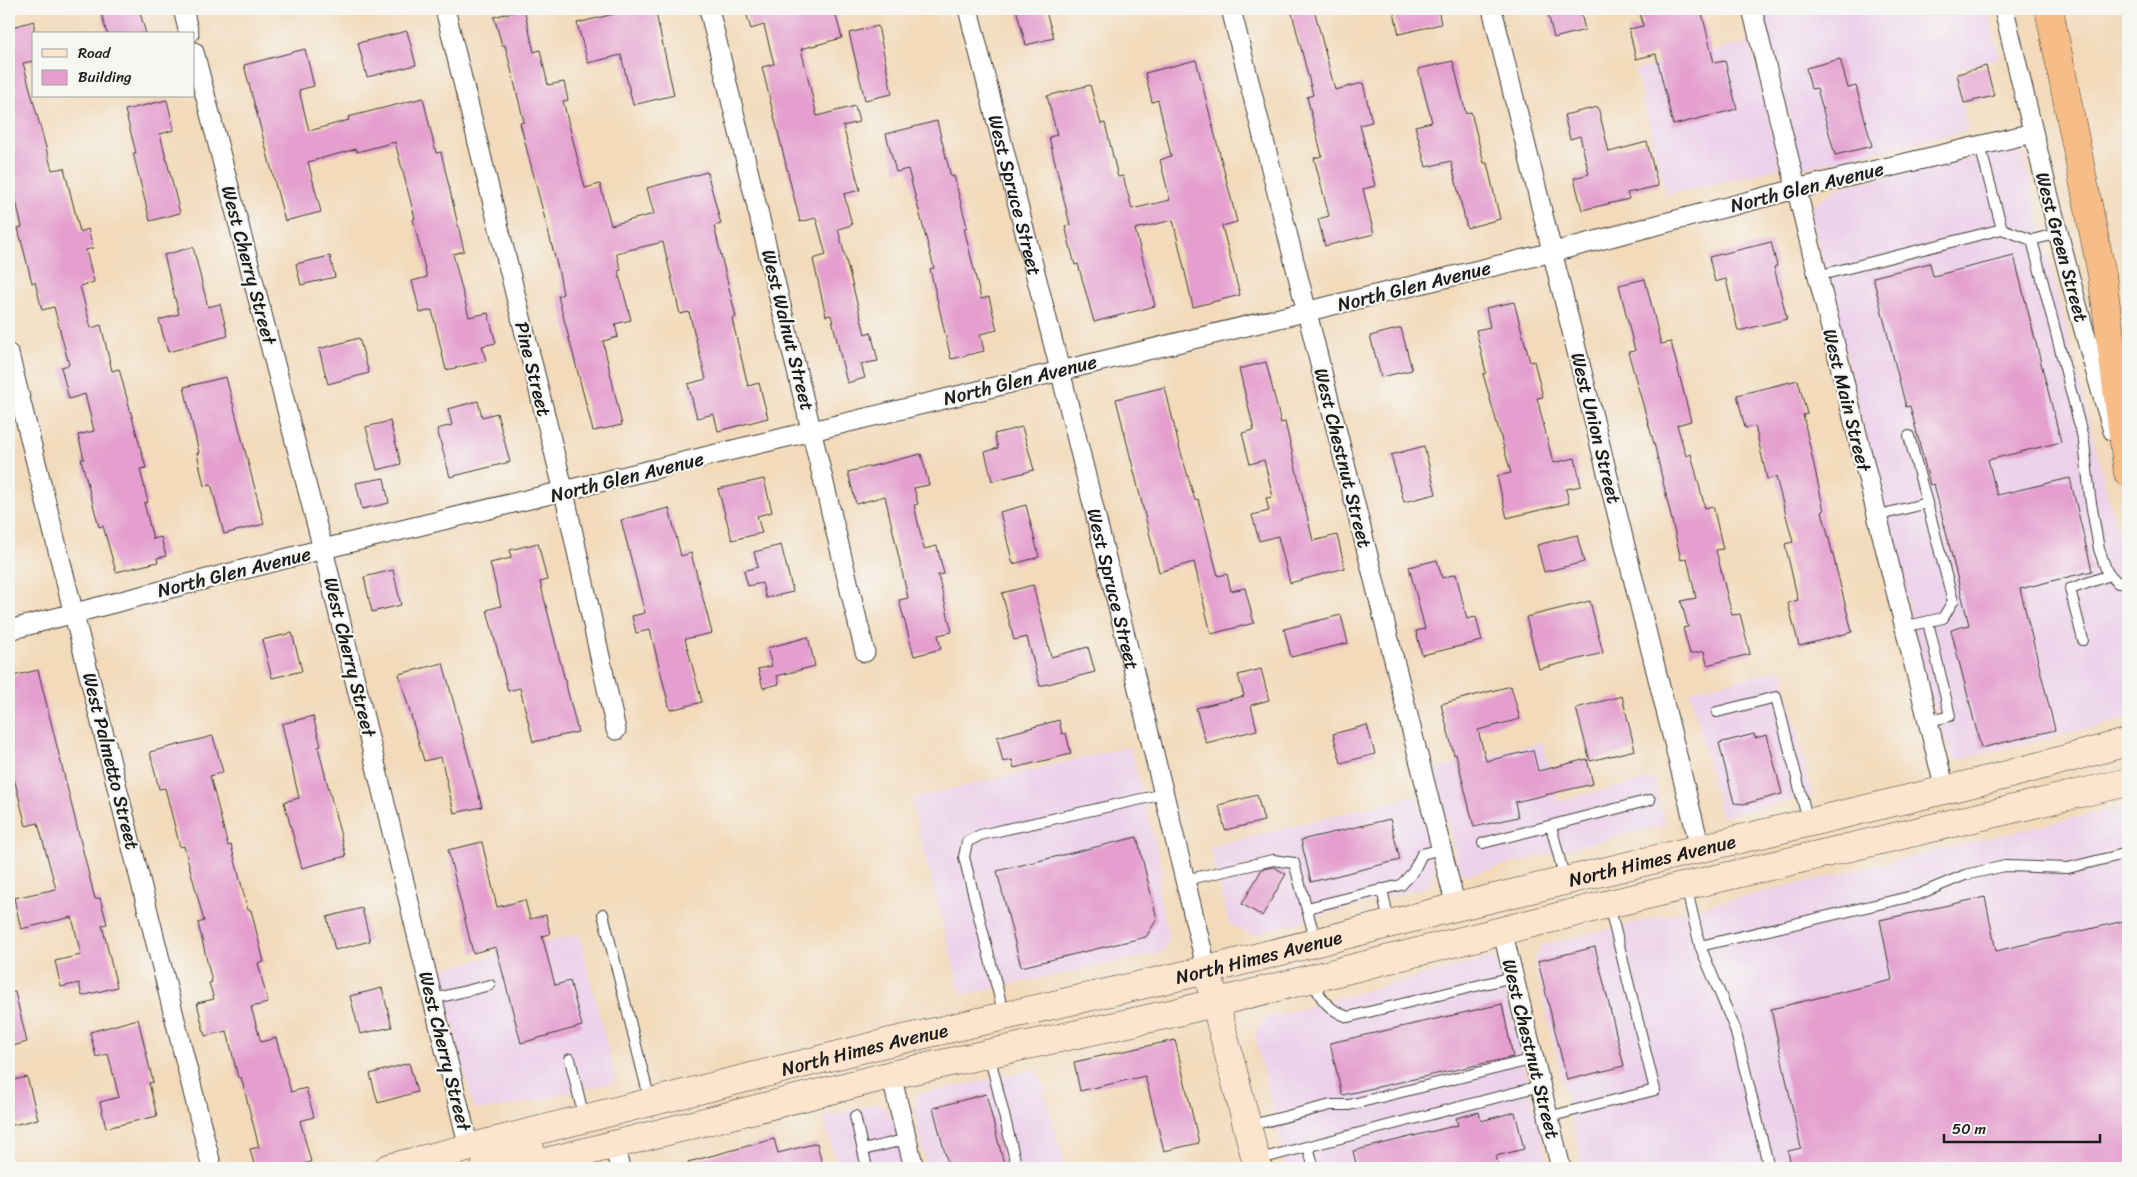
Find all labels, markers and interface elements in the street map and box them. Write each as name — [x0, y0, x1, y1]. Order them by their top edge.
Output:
legend — [32, 32, 195, 98]
text: Road — [78, 40, 111, 66]
text: Building — [78, 64, 132, 90]
street label: West Spruce Street — [979, 111, 1052, 279]
street label: North Glen Avenue — [1727, 152, 1888, 222]
street label: West Green Street — [2026, 168, 2098, 326]
street label: West Cherry Street — [212, 182, 286, 349]
street label: West Walnut Street — [752, 246, 824, 414]
street label: North Glen Avenue — [1334, 251, 1495, 321]
street label: Pine Street — [505, 318, 561, 420]
street label: West Main Street — [1813, 325, 1881, 476]
street label: North Glen Avenue — [940, 345, 1101, 415]
street label: West Union Street — [1561, 349, 1631, 507]
street label: West Chestnut Street — [1305, 364, 1381, 552]
street label: North Glen Avenue — [547, 442, 708, 512]
street label: West Spruce Street — [1078, 505, 1149, 673]
street label: North Glen Avenue — [154, 537, 315, 607]
street label: West Cherry Street — [314, 574, 386, 742]
street label: West Palmetto Street — [73, 669, 149, 853]
street label: North Himes Avenue — [1565, 824, 1739, 896]
street label: North Himes Avenue — [1172, 920, 1346, 993]
street label: West Chestnut Street — [1493, 955, 1569, 1143]
street label: West Cherry Street — [409, 968, 481, 1136]
street label: North Himes Avenue — [777, 1013, 951, 1085]
scale bar — [1944, 1112, 2101, 1144]
text: 50 m — [1952, 1116, 1987, 1142]

